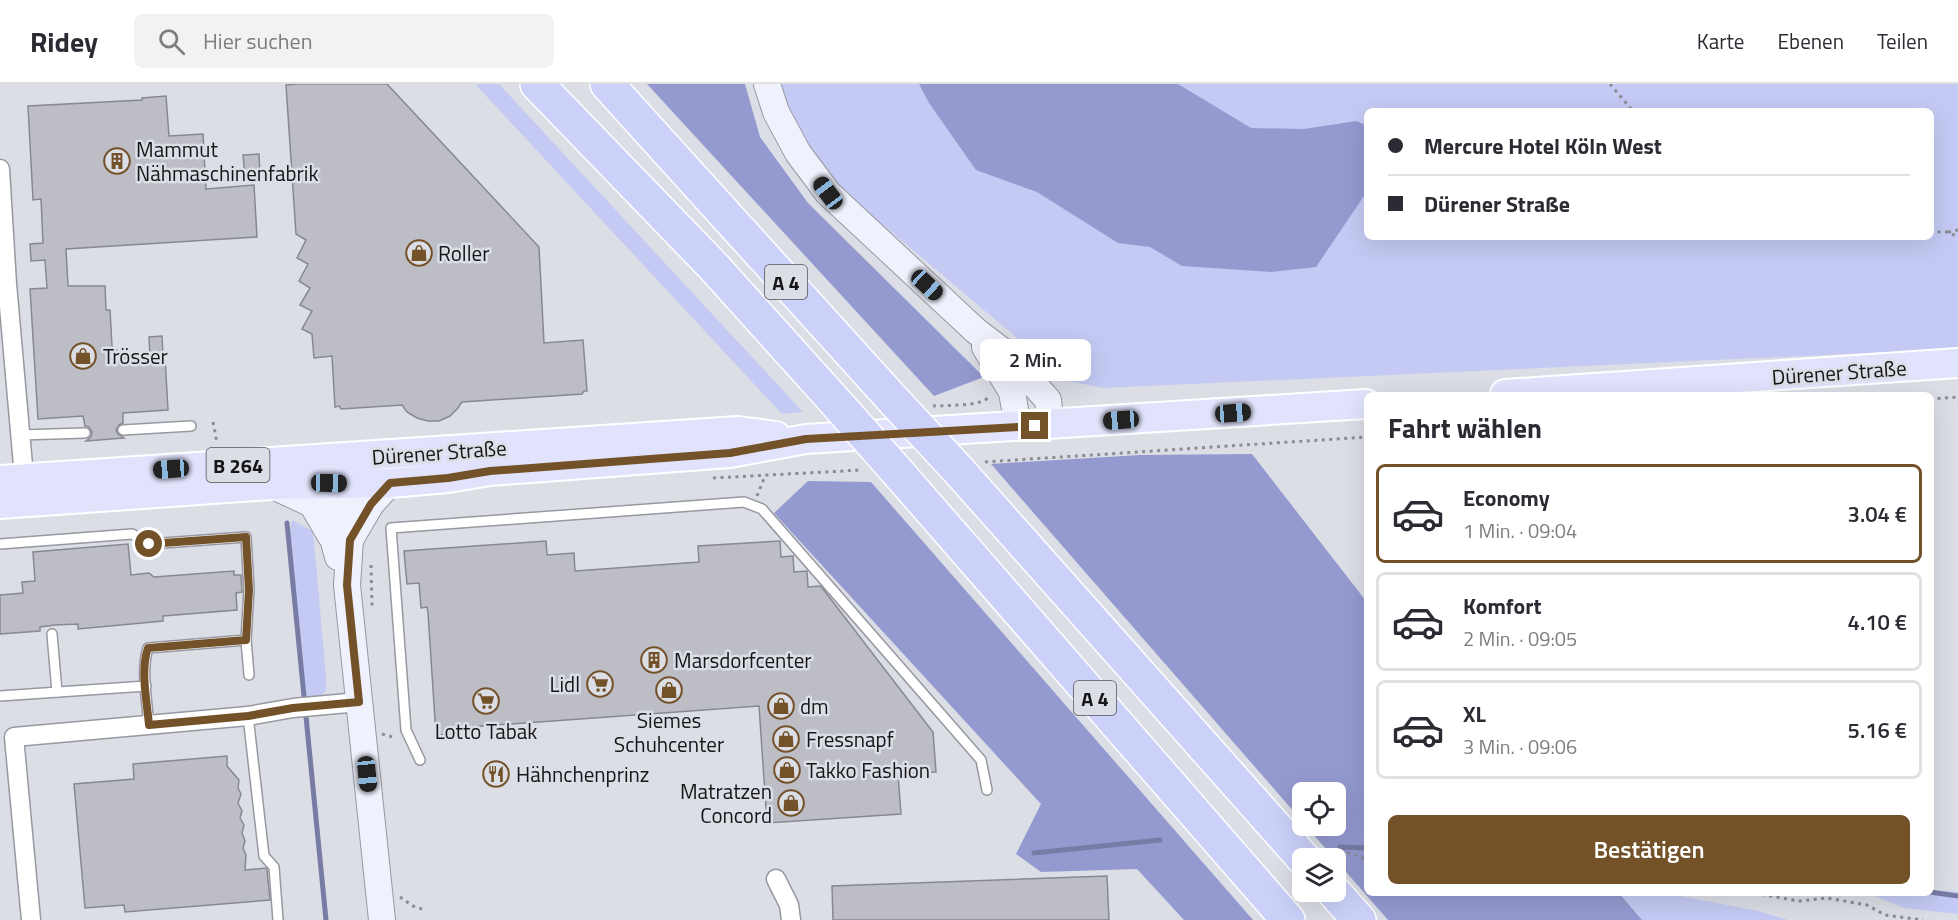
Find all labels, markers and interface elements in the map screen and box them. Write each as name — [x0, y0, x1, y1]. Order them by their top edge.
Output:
search box — [134, 14, 554, 68]
text: Ridey — [30, 20, 98, 63]
text: Hier suchen — [203, 24, 313, 58]
icon: search — [155, 25, 188, 58]
text: Karte — [1697, 25, 1744, 57]
text: Ebenen — [1777, 25, 1844, 57]
text: Teilen — [1877, 25, 1928, 57]
text: Mercure Hotel Köln West — [1424, 129, 1662, 163]
place label: Mammut Nähmaschinenfabrik — [136, 133, 318, 189]
building icon: Mammut Nähmaschinenfabrik — [102, 146, 132, 176]
car — [810, 173, 846, 213]
text: Dürener Straße — [1424, 187, 1570, 221]
place label: Roller — [438, 237, 489, 269]
shop icon: Roller — [404, 238, 434, 268]
road number: A 4 — [765, 265, 807, 299]
car — [908, 266, 946, 304]
callout: 2 Min. — [980, 339, 1090, 381]
place label: Trösser — [103, 340, 168, 372]
shop icon: Trösser — [68, 341, 98, 371]
text: 2 Min. — [1009, 344, 1062, 375]
street label: Dürener Straße — [1770, 351, 1908, 393]
car — [1214, 403, 1252, 423]
text: Fahrt wählen — [1388, 407, 1542, 448]
car — [1102, 410, 1140, 430]
route end — [1021, 412, 1048, 439]
street label: Dürener Straße — [370, 431, 508, 473]
road number: B 264 — [206, 448, 270, 482]
car — [152, 459, 190, 479]
car — [311, 474, 347, 492]
text: Economy — [1463, 481, 1550, 515]
icon: car — [1391, 487, 1445, 541]
text: 3.04 € — [1848, 497, 1907, 531]
text: 1 Min. · 09:04 — [1463, 515, 1577, 546]
route start — [135, 530, 162, 557]
text: Komfort — [1463, 589, 1542, 623]
icon: car — [1391, 595, 1445, 649]
text: 4.10 € — [1848, 605, 1907, 639]
text: 2 Min. · 09:05 — [1463, 623, 1577, 654]
place label: Marsdorfcenter — [674, 644, 812, 676]
building icon: Marsdorfcenter — [639, 645, 669, 675]
place label: Lidl — [549, 668, 580, 700]
supermarket icon: Lidl — [585, 669, 615, 699]
shop icon: Siemes Schuhcenter — [654, 675, 684, 705]
road number: A 4 — [1074, 681, 1116, 715]
supermarket icon: Lotto Tabak — [471, 686, 501, 716]
place label: dm — [800, 690, 829, 722]
shop icon: dm — [766, 691, 796, 721]
text: XL — [1463, 697, 1486, 731]
icon: car — [1391, 703, 1445, 757]
place label: Siemes Schuhcenter — [614, 704, 724, 760]
text: 5.16 € — [1848, 713, 1907, 747]
place label: Lotto Tabak — [435, 715, 537, 747]
place label: Fressnapf — [806, 723, 894, 755]
shop icon: Fressnapf — [771, 724, 801, 754]
text: 3 Min. · 09:06 — [1463, 731, 1577, 762]
place label: Takko Fashion — [806, 754, 930, 786]
car — [356, 755, 378, 793]
shop icon: Takko Fashion — [772, 755, 802, 785]
place label: Hähnchenprinz — [516, 758, 649, 790]
restaurant icon: Hähnchenprinz — [481, 759, 511, 789]
place label: Matratzen Concord — [680, 775, 772, 831]
map controls — [1292, 782, 1346, 902]
button: locate — [1292, 782, 1346, 836]
shop icon: Matratzen Concord — [776, 788, 806, 818]
button: Bestätigen — [1388, 815, 1910, 884]
button: layers — [1292, 848, 1346, 902]

